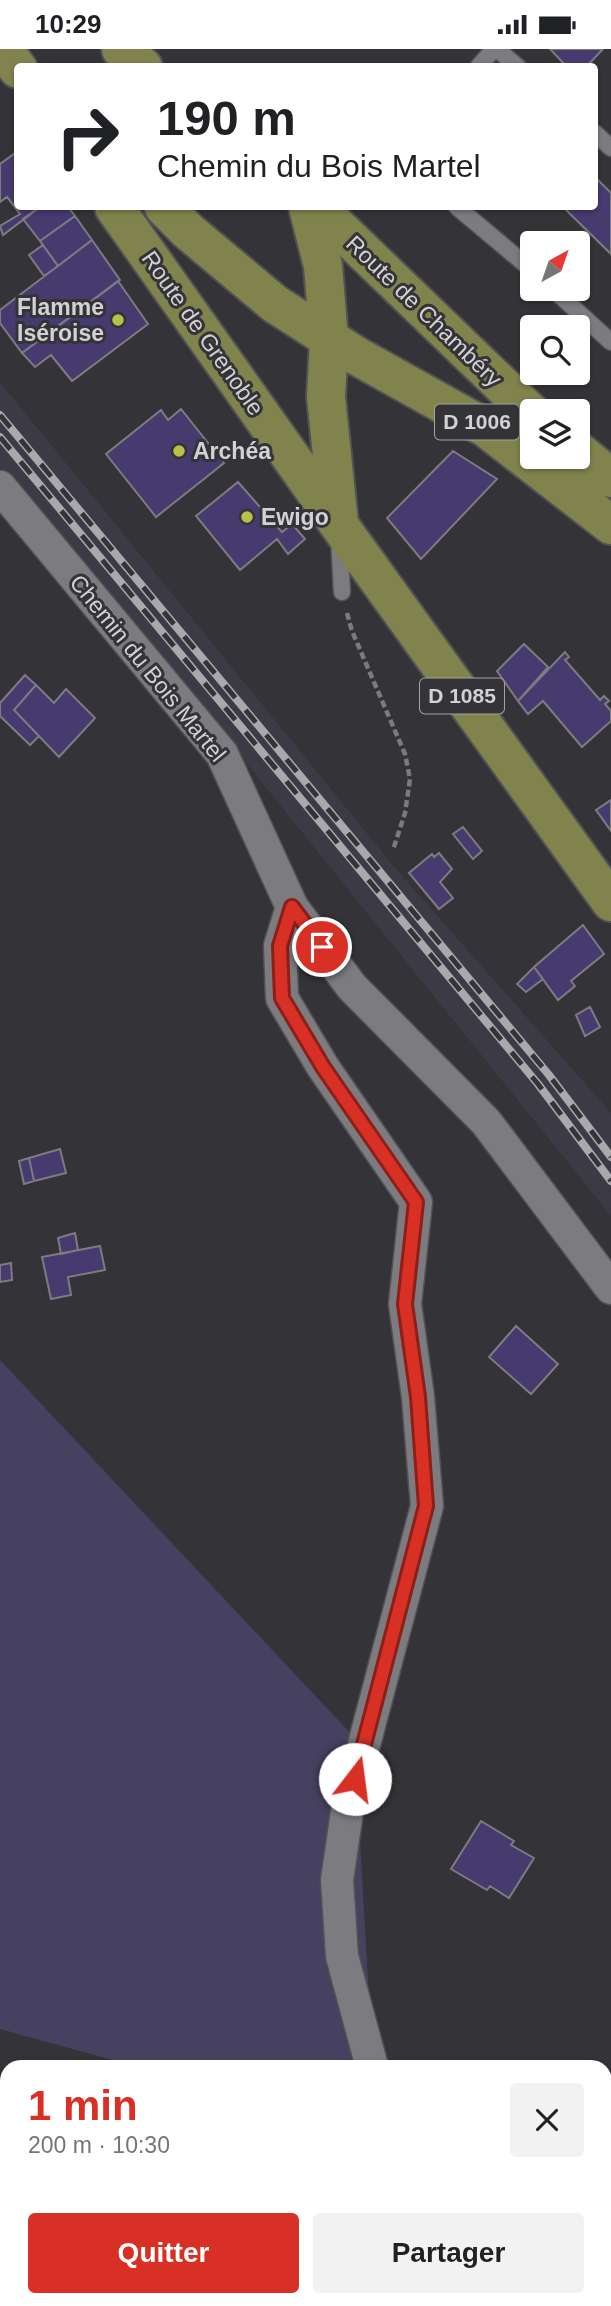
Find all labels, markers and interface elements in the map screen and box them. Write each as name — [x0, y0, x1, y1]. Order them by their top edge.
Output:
text: 10:29 — [35, 9, 102, 39]
icon: right — [42, 91, 133, 182]
text: 190 m — [157, 91, 296, 145]
text: Chemin du Bois Martel — [157, 148, 481, 184]
street label: Route de Chambéry — [341, 230, 507, 392]
north arrow — [520, 231, 590, 301]
map controls — [520, 231, 590, 469]
street label: Route de Grenoble — [137, 246, 269, 420]
place label: Flamme Iséroise — [17, 294, 104, 346]
marker: Flamme Iséroise — [110, 312, 126, 328]
button: search — [520, 315, 590, 385]
button: layers — [520, 399, 590, 469]
road number: D 1006 — [435, 405, 519, 439]
place label: Archéa — [193, 438, 271, 464]
marker: Archéa — [171, 443, 187, 459]
place label: Ewigo — [261, 504, 329, 530]
marker: Ewigo — [239, 509, 255, 525]
street label: Chemin du Bois Martel — [65, 569, 231, 767]
road number: D 1085 — [420, 679, 504, 713]
pin — [292, 917, 352, 977]
icon: arrive — [303, 928, 341, 966]
position arrow — [318, 1742, 392, 1816]
text: 1 min — [28, 2082, 138, 2129]
button: close — [510, 2083, 584, 2157]
text: 200 m · 10:30 — [28, 2132, 170, 2158]
button: Quitter — [28, 2213, 299, 2293]
button: Partager — [313, 2213, 584, 2293]

